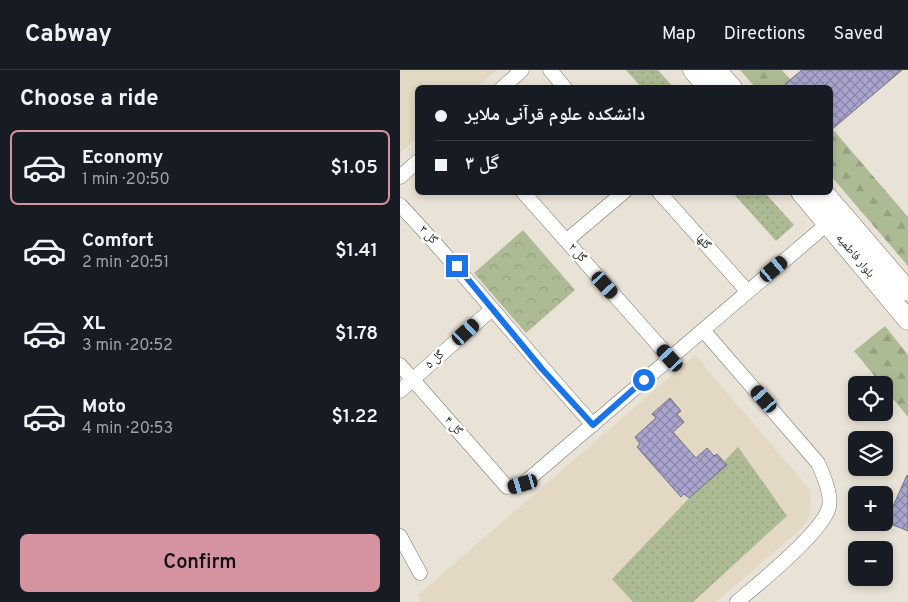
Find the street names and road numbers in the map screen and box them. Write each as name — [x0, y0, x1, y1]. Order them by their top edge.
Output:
street label: گل ۳ — [415, 222, 441, 248]
street label: گلها — [692, 231, 714, 253]
street label: بلوار فاطمیه — [832, 231, 878, 281]
street label: گل ۲ — [564, 240, 590, 266]
street label: گل ۵ — [422, 347, 448, 373]
street label: گل ۴ — [440, 413, 466, 439]

